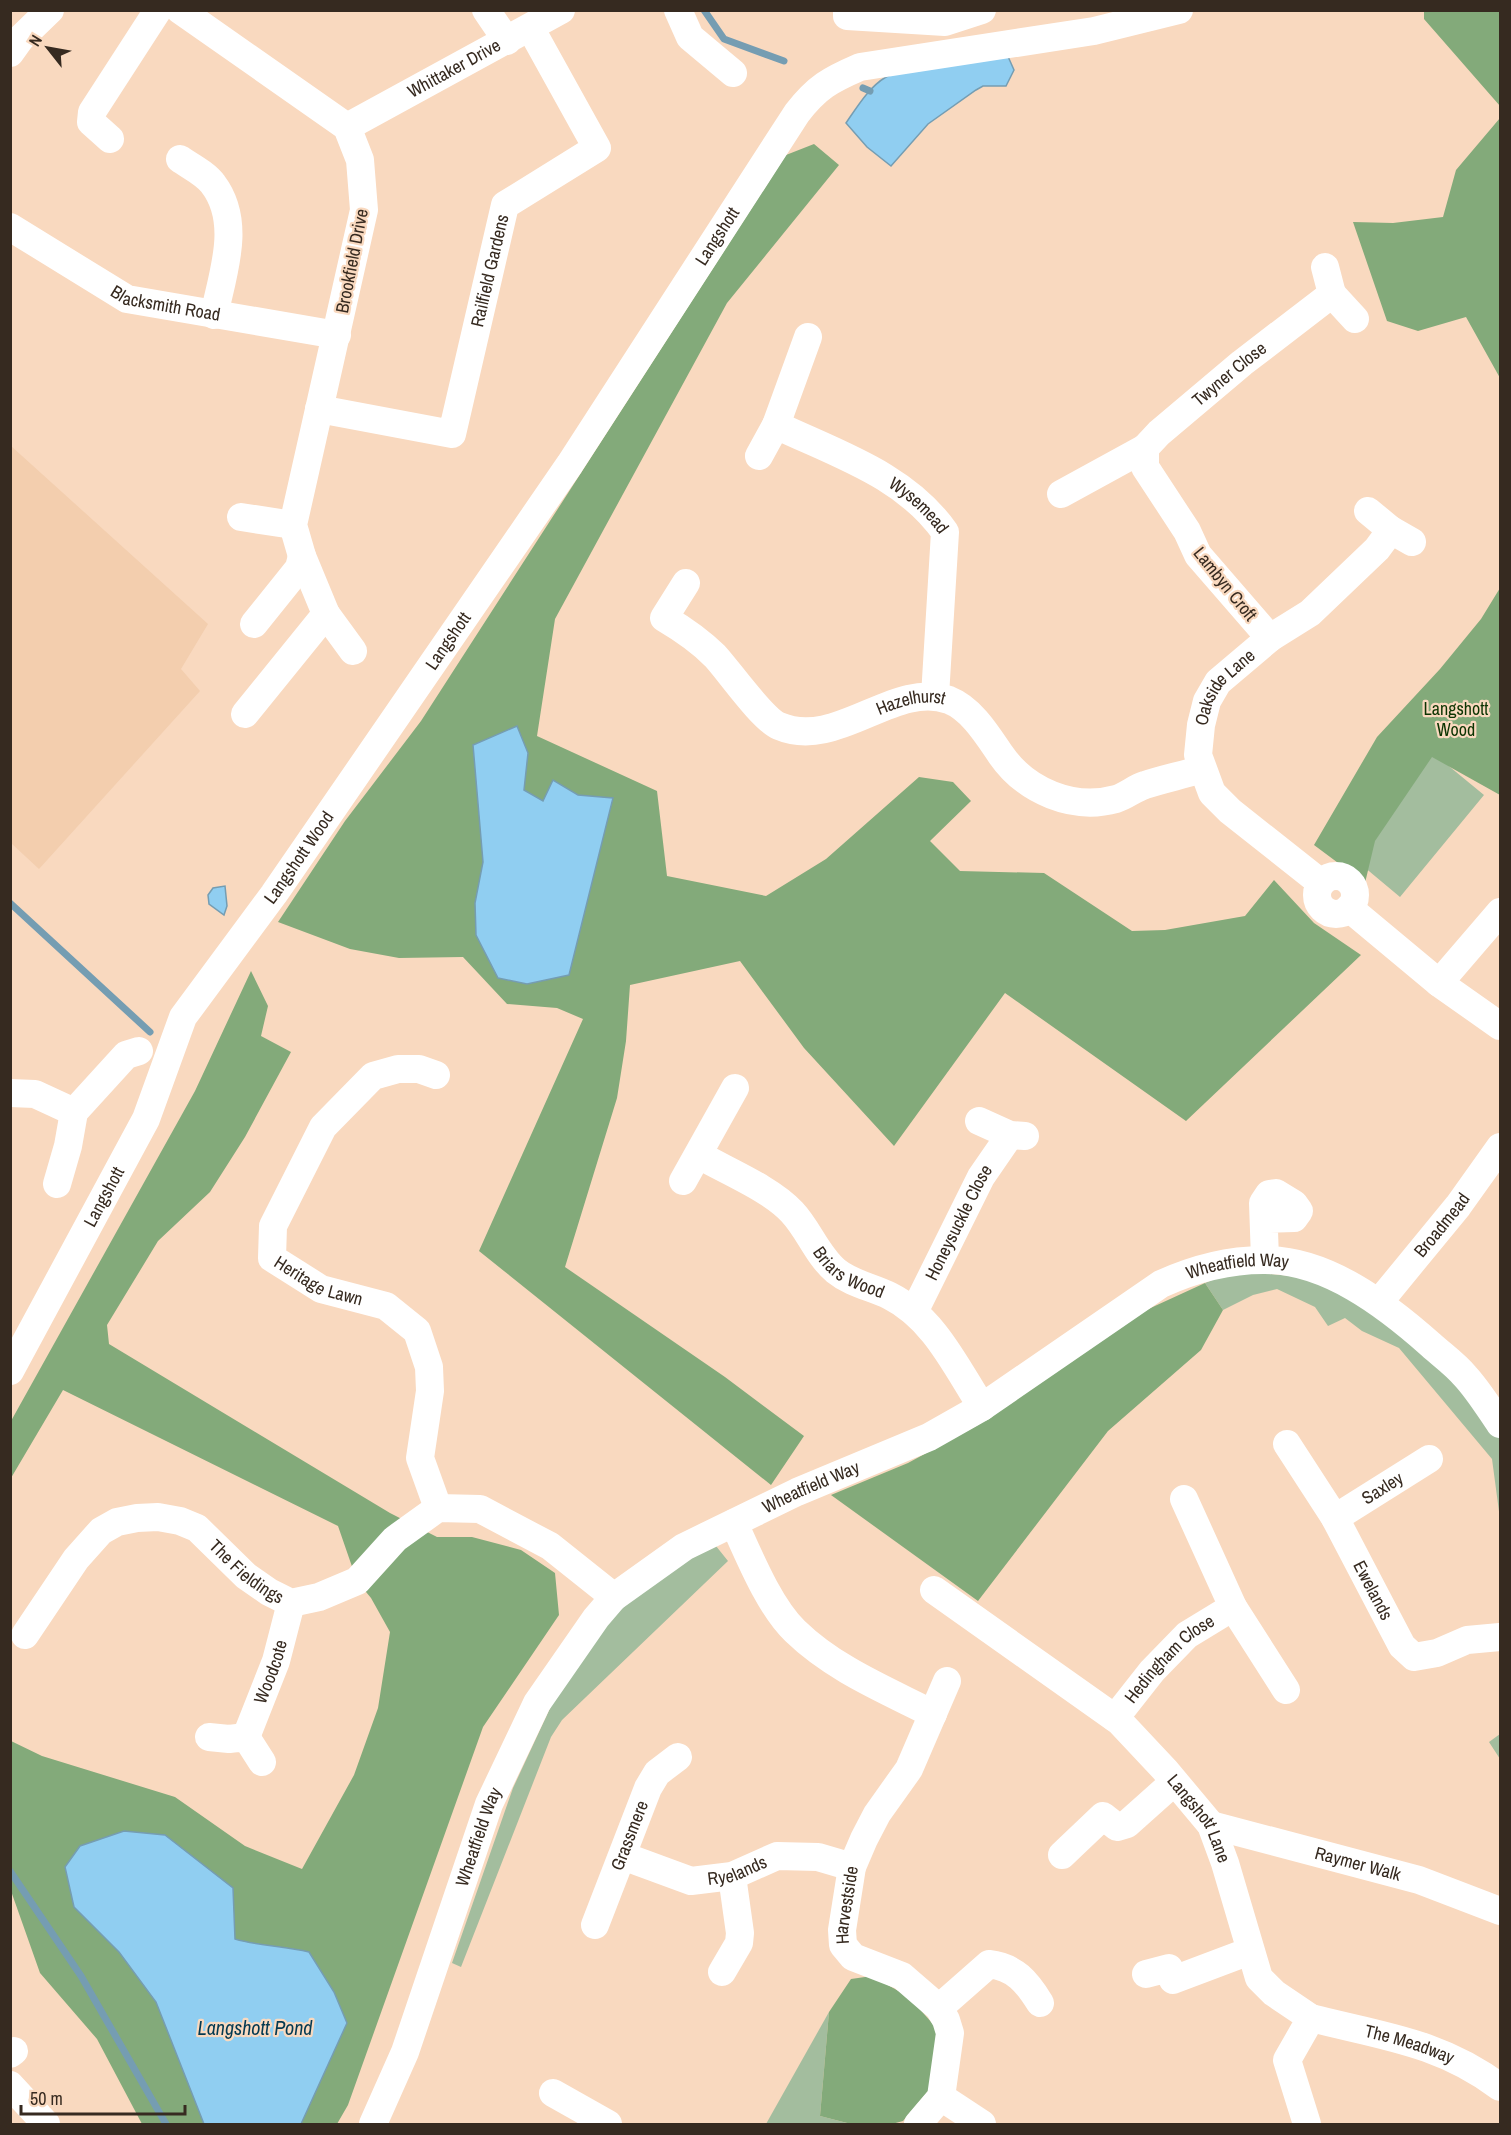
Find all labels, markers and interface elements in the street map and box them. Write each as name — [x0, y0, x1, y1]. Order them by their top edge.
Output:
north arrow — [18, 18, 78, 78]
text: N — [23, 31, 47, 50]
street label: Whittaker Drive — [403, 32, 505, 104]
street label: Langshott — [689, 202, 745, 270]
street label: Brookfield Drive — [329, 207, 374, 315]
street label: Railfield Gardens — [464, 212, 514, 329]
street label: Blacksmith Road — [106, 279, 222, 327]
street label: Twyner Close — [1186, 336, 1271, 412]
street label: Wysemead — [884, 471, 955, 539]
street label: Lambyn Croft — [1188, 541, 1263, 626]
street label: Langshott — [419, 607, 476, 675]
street label: Oakside Lane — [1188, 643, 1260, 728]
street label: Hazelhurst — [872, 683, 948, 721]
park label: Langshott Wood — [1424, 696, 1488, 742]
street label: Langshott Wood — [258, 806, 339, 909]
street label: Honeysuckle Close — [919, 1159, 998, 1284]
street label: Langshott — [77, 1162, 130, 1231]
street label: Broadmead — [1408, 1188, 1475, 1262]
street label: Briars Wood — [807, 1241, 888, 1304]
street label: Wheatfield Way — [1183, 1247, 1291, 1285]
street label: Heritage Lawn — [269, 1249, 366, 1311]
street label: Wheatfield Way — [758, 1454, 864, 1519]
street label: Saxley — [1357, 1465, 1408, 1510]
street label: The Fieldings — [204, 1534, 288, 1609]
street label: Ewelands — [1347, 1556, 1399, 1624]
street label: Hedingham Close — [1118, 1608, 1219, 1708]
street label: Woodcote — [247, 1637, 293, 1707]
street label: Langshott Lane — [1162, 1769, 1237, 1866]
street label: Wheatfield Way — [449, 1782, 508, 1890]
street label: Grassmere — [604, 1797, 654, 1874]
street label: Raymer Walk — [1312, 1840, 1404, 1887]
street label: Ryelands — [706, 1849, 771, 1891]
street label: Harvestside — [829, 1864, 864, 1945]
water label: Langshott Pond — [198, 2014, 313, 2041]
street label: The Meadway — [1362, 2018, 1459, 2070]
scale bar — [21, 2078, 184, 2116]
text: 50 m — [30, 2086, 63, 2111]

